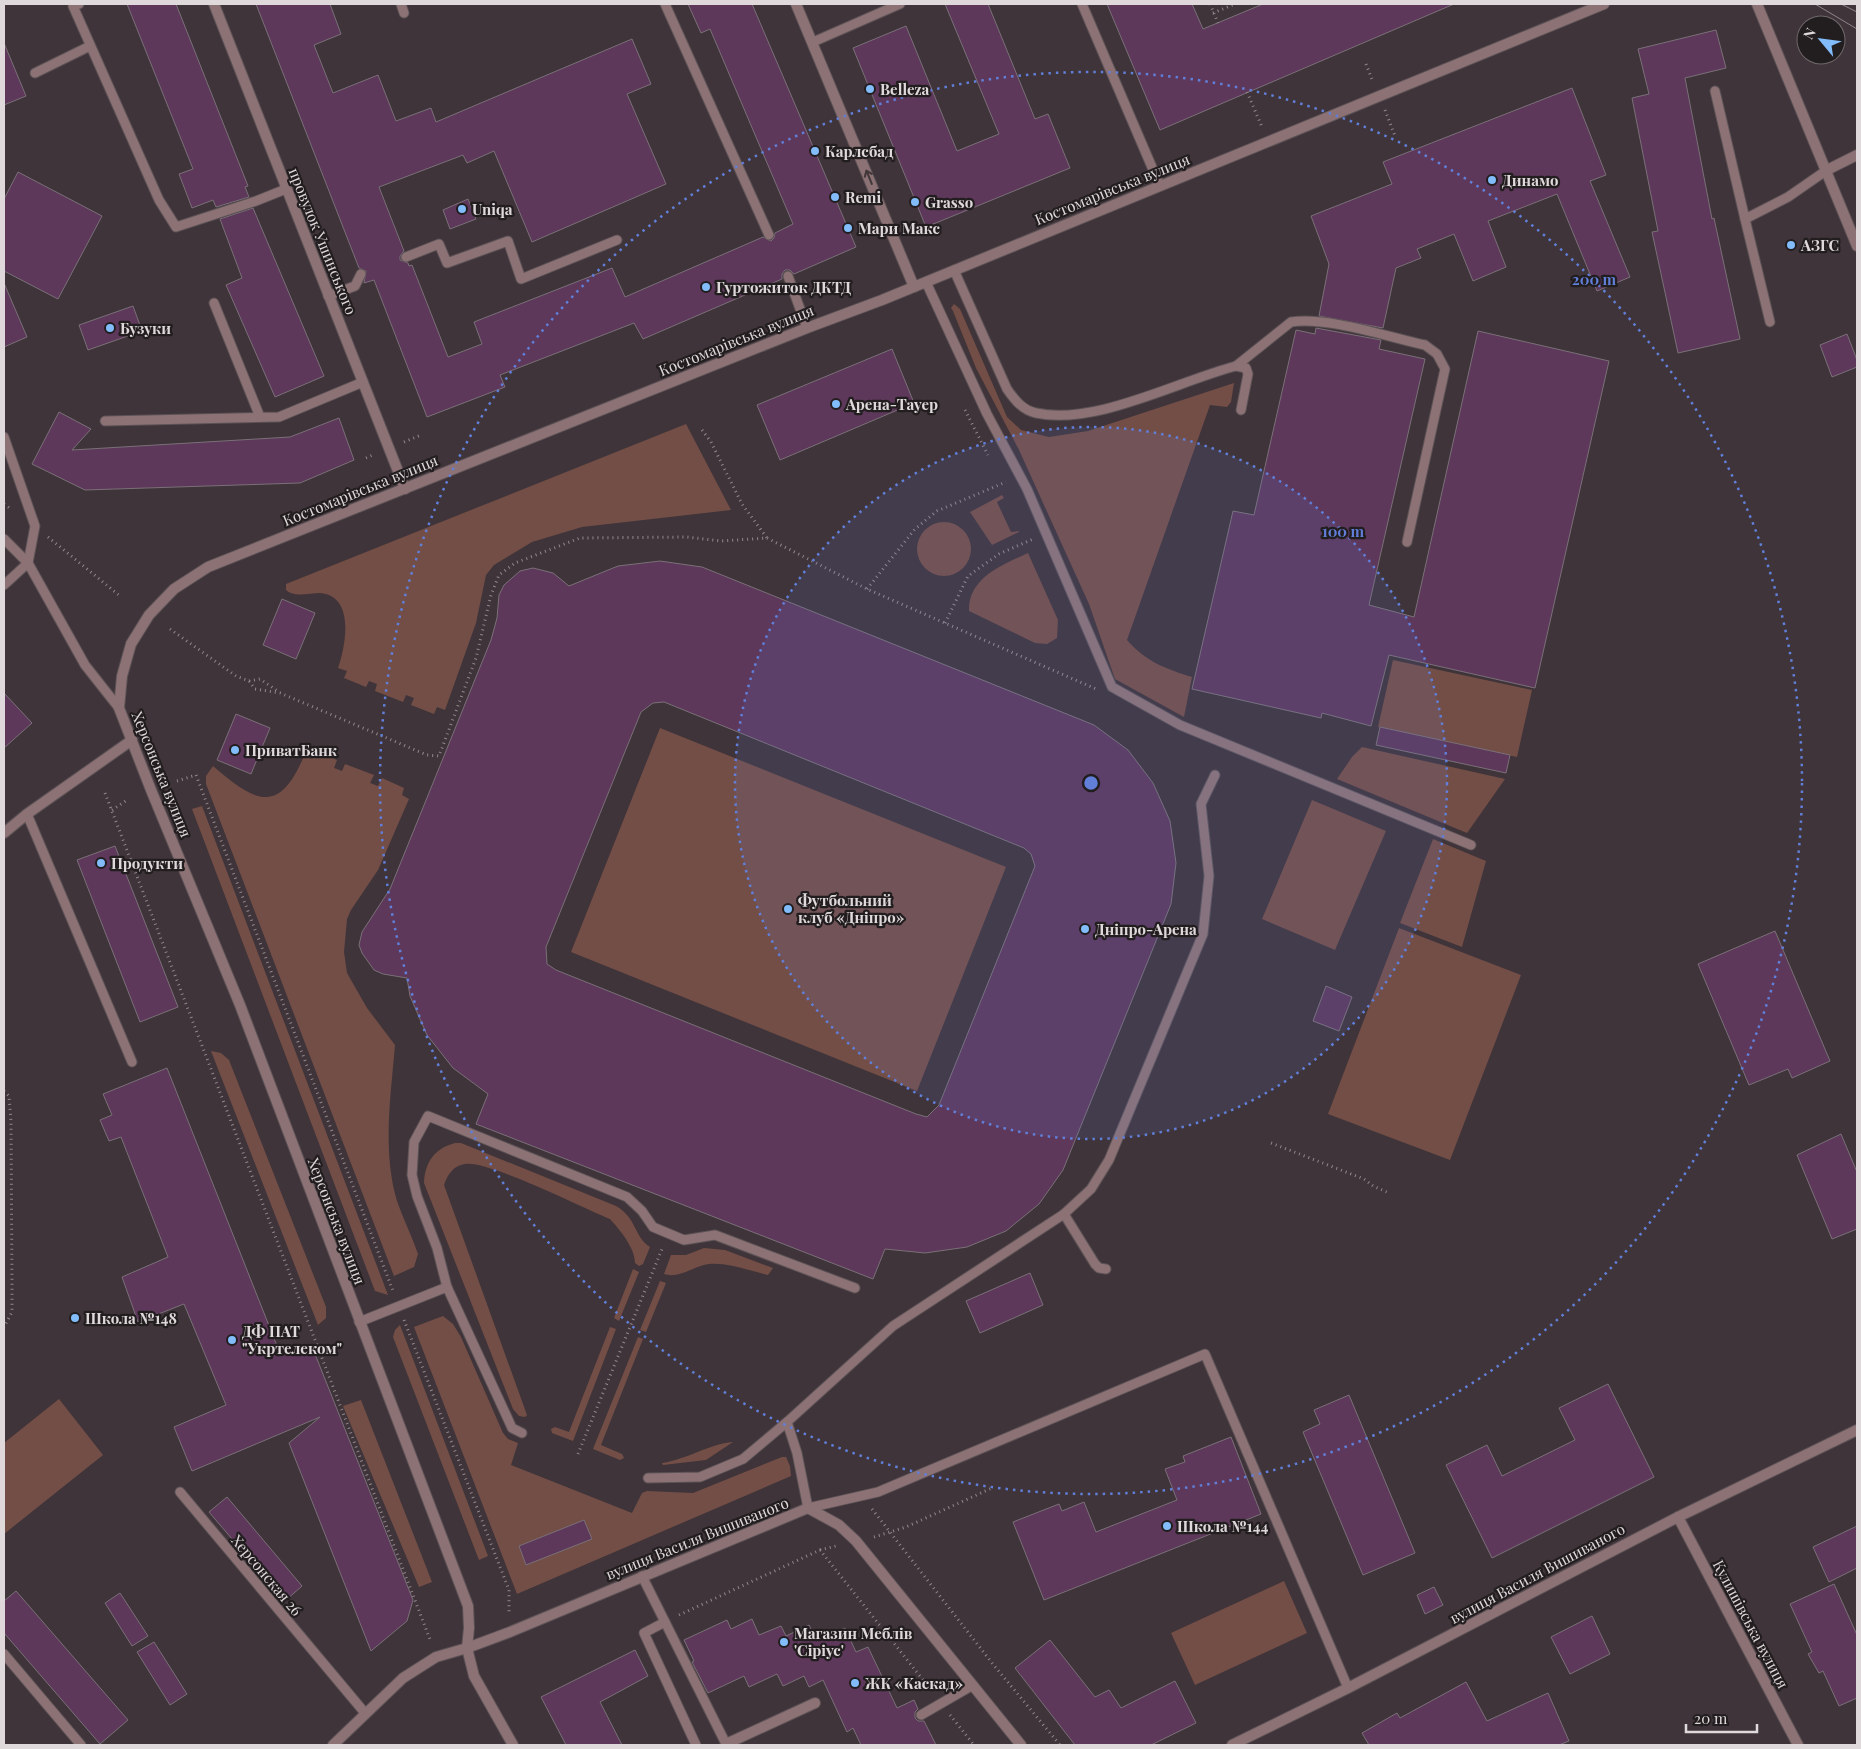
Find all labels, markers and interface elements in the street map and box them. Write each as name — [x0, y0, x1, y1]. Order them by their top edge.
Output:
north arrow — [1796, 15, 1846, 65]
text: N — [1798, 24, 1820, 42]
place label: Belleza — [880, 79, 930, 99]
marker: Belleza — [864, 83, 876, 95]
place label: Карлсбад — [825, 141, 893, 161]
marker: Карлсбад — [809, 145, 821, 157]
street label: Костомарівська вулиця — [1032, 149, 1192, 229]
street label: провулок Ушинського — [284, 165, 362, 317]
one-way arrow — [863, 170, 873, 185]
place label: Динамо — [1502, 170, 1559, 190]
marker: Динамо — [1486, 174, 1498, 186]
place label: Remi — [845, 187, 881, 207]
marker: Remi — [829, 191, 841, 203]
place label: Grasso — [925, 192, 973, 212]
marker: Grasso — [909, 196, 921, 208]
place label: Uniqa — [472, 199, 513, 219]
marker: Uniqa — [456, 203, 468, 215]
place label: Мари Макс — [858, 218, 941, 238]
marker: Мари Макс — [842, 222, 854, 234]
place label: АЗГС — [1800, 235, 1839, 255]
marker: АЗГС — [1785, 239, 1797, 251]
text: 200 m — [1572, 269, 1617, 289]
place label: Гуртожиток ДКТД — [716, 277, 851, 297]
marker: Гуртожиток ДКТД — [700, 281, 712, 293]
street label: Костомарівська вулиця — [656, 300, 816, 380]
place label: Бузуки — [120, 318, 171, 338]
marker: Бузуки — [104, 322, 116, 334]
place label: Арена-Тауер — [845, 394, 938, 414]
marker: Арена-Тауер — [830, 398, 842, 410]
street label: Костомарівська вулиця — [280, 450, 440, 530]
text: 100 m — [1322, 521, 1365, 541]
street label: Херсонська вулиця — [128, 708, 196, 840]
place label: ПриватБанк — [245, 740, 338, 760]
marker: ПриватБанк — [229, 744, 241, 756]
centre of rings — [1082, 774, 1100, 792]
place label: Продукти — [111, 853, 183, 873]
marker: Продукти — [95, 857, 107, 869]
place label: Футбольний клуб «Дніпро» — [798, 890, 905, 927]
marker: Футбольний клуб «Дніпро» — [782, 903, 794, 915]
place label: Дніпро-Арена — [1095, 919, 1197, 939]
marker: Дніпро-Арена — [1079, 923, 1091, 935]
street label: Херсонська вулиця — [304, 1155, 370, 1287]
place label: Школа №148 — [85, 1308, 177, 1328]
marker: Школа №148 — [69, 1312, 81, 1324]
place label: ДФ ПАТ "Укртелеком" — [242, 1321, 342, 1358]
marker: ДФ ПАТ "Укртелеком" — [226, 1334, 238, 1346]
street label: вулиця Василя Вишиваного — [603, 1492, 791, 1584]
place label: Школа №144 — [1177, 1516, 1268, 1536]
street label: вулиця Василя Вишиваного — [1446, 1518, 1628, 1628]
marker: Школа №144 — [1161, 1520, 1173, 1532]
street label: Херсонская 26 — [227, 1530, 307, 1620]
street label: Кулишівська вулиця — [1709, 1556, 1793, 1692]
place label: Магазин Меблів 'Сіріус' — [794, 1623, 913, 1660]
marker: Магазин Меблів 'Сіріус' — [778, 1636, 790, 1648]
place label: ЖК «Каскад» — [864, 1673, 964, 1693]
marker: ЖК «Каскад» — [849, 1677, 861, 1689]
scale bar — [1686, 1702, 1757, 1734]
text: 20 m — [1694, 1708, 1728, 1728]

